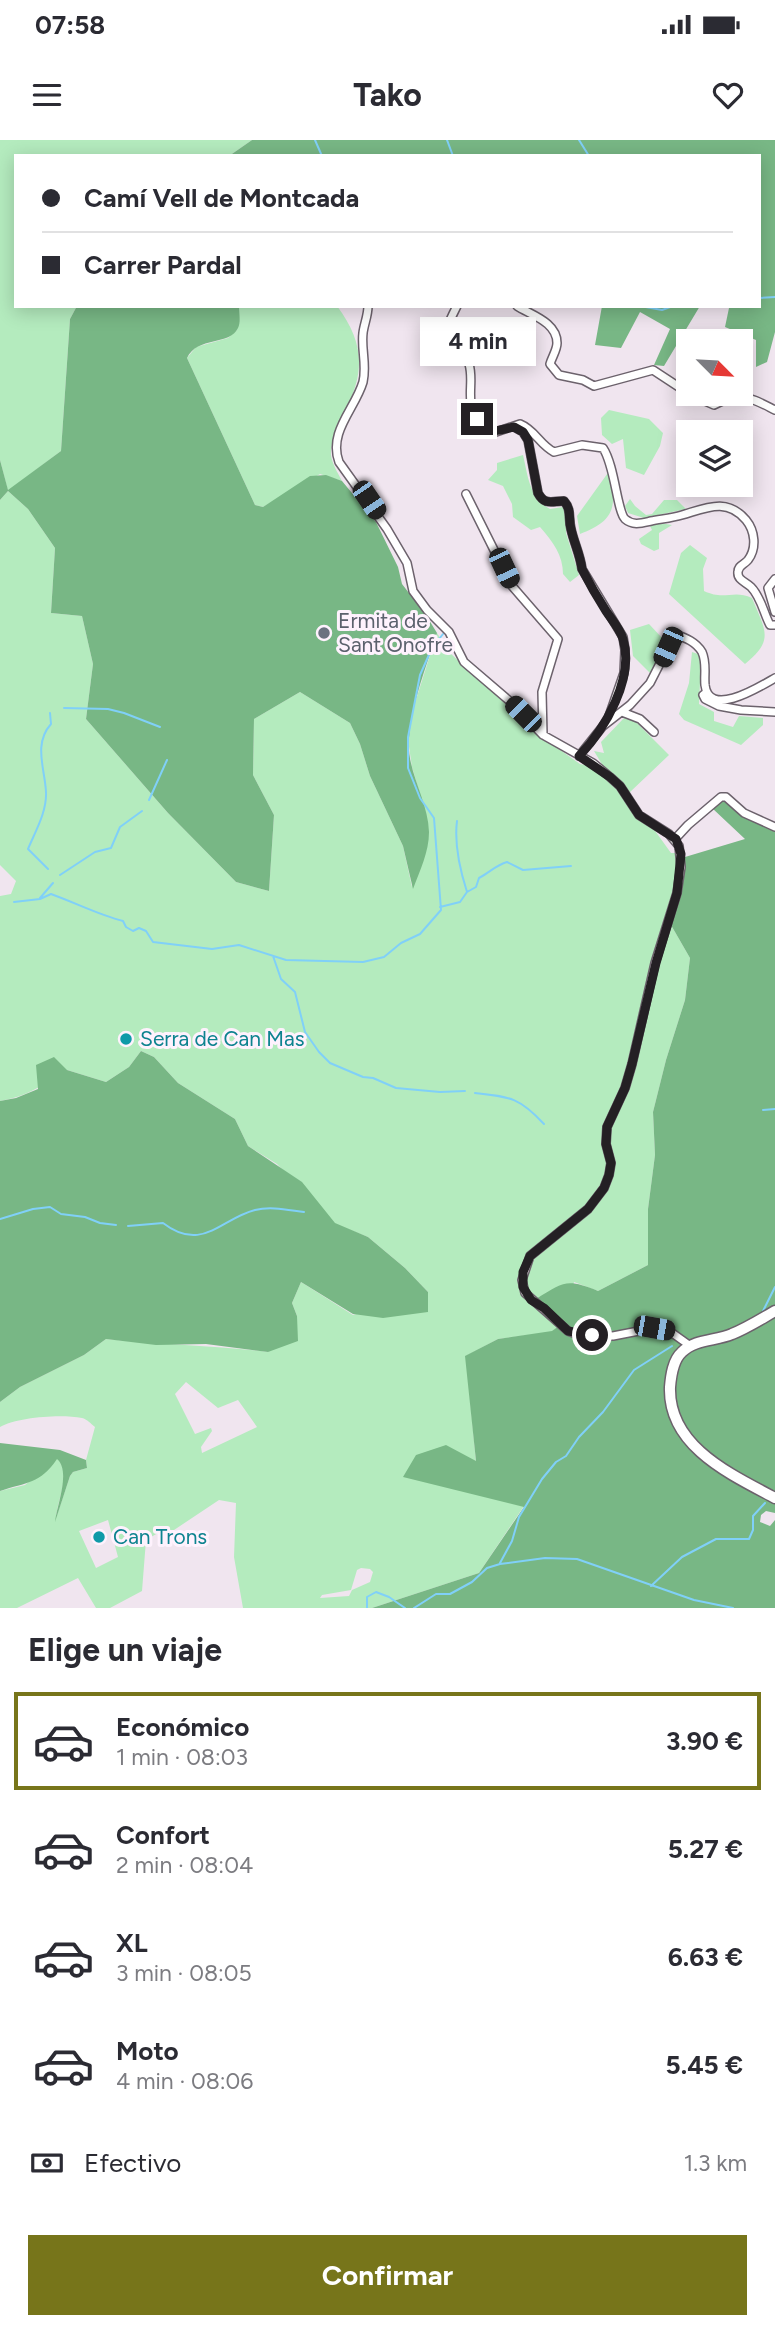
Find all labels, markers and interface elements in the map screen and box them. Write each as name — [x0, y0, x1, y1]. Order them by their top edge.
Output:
text: 07:58 — [35, 9, 105, 41]
icon: menu — [28, 76, 66, 114]
text: Tako — [353, 76, 422, 114]
icon: heart — [709, 76, 747, 114]
text: Camí Vell de Montcada — [84, 182, 359, 214]
text: Carrer Pardal — [84, 249, 242, 281]
callout: 4 min — [419, 317, 535, 366]
text: 4 min — [448, 327, 508, 355]
north arrow — [676, 329, 752, 406]
map controls — [676, 329, 753, 497]
route end — [461, 403, 493, 435]
button: layers — [676, 420, 753, 497]
car — [349, 477, 390, 523]
car — [486, 545, 523, 591]
place label: Ermita de Sant Onofre — [338, 608, 453, 657]
car — [650, 624, 687, 670]
marker: Ermita de Sant Onofre — [316, 625, 332, 641]
car — [501, 692, 546, 736]
place label: Serra de Can Mas — [140, 1026, 304, 1051]
marker: Serra de Can Mas — [118, 1031, 134, 1047]
car — [632, 1314, 677, 1342]
route start — [576, 1319, 608, 1351]
place label: Can Trons — [113, 1524, 207, 1549]
marker: Can Trons — [91, 1529, 107, 1545]
text: Elige un viaje — [28, 1631, 222, 1669]
icon: car — [32, 1710, 95, 1773]
text: Económico — [116, 1711, 249, 1743]
text: 3.90 € — [666, 1725, 743, 1757]
text: 1 min · 08:03 — [116, 1743, 248, 1771]
icon: car — [32, 1818, 95, 1881]
text: Confort — [116, 1819, 210, 1851]
text: 5.27 € — [668, 1833, 743, 1865]
text: 2 min · 08:04 — [116, 1851, 253, 1879]
icon: car — [32, 1926, 95, 1989]
text: XL — [116, 1927, 148, 1959]
text: 6.63 € — [668, 1941, 743, 1973]
text: 3 min · 08:05 — [116, 1959, 252, 1987]
icon: car — [32, 2034, 95, 2097]
text: Moto — [116, 2035, 179, 2067]
text: 5.45 € — [666, 2049, 743, 2081]
text: 4 min · 08:06 — [116, 2067, 253, 2095]
icon: cash — [28, 2144, 66, 2182]
text: Efectivo — [84, 2147, 181, 2179]
text: 1.3 km — [684, 2149, 747, 2177]
button: Confirmar — [28, 2235, 747, 2315]

